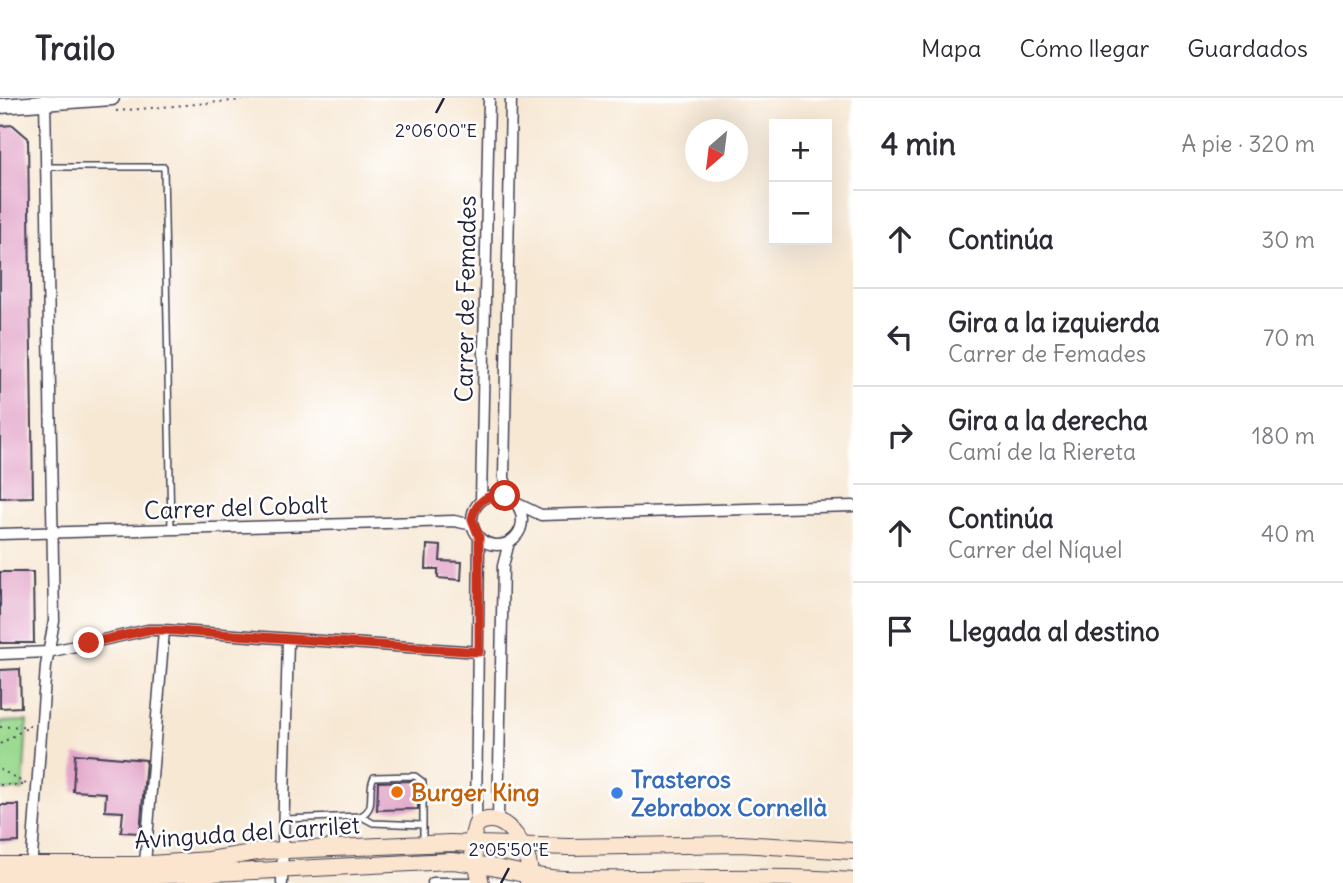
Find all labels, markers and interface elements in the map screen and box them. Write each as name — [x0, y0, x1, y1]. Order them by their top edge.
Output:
text: Trailo — [35, 27, 115, 69]
text: Mapa — [921, 33, 981, 63]
text: Cómo llegar — [1019, 33, 1149, 63]
text: Guardados — [1187, 33, 1308, 63]
text: 2°06'00"E — [395, 119, 477, 142]
north arrow — [685, 119, 748, 182]
map controls — [769, 119, 832, 245]
button: + — [769, 119, 832, 182]
text: 4 min — [881, 125, 956, 163]
text: A pie · 320 m — [1182, 129, 1315, 158]
button: − — [769, 182, 832, 245]
street label: Carrer de Femades — [448, 195, 482, 403]
icon: ahead — [881, 220, 919, 258]
text: Continúa — [948, 223, 1054, 256]
text: 30 m — [1261, 225, 1315, 254]
text: Gira a la izquierda — [948, 306, 1160, 339]
icon: left — [881, 318, 919, 356]
text: 70 m — [1263, 323, 1315, 352]
text: Carrer de Femades — [948, 339, 1146, 368]
text: Gira a la derecha — [948, 404, 1148, 437]
icon: right — [881, 416, 919, 454]
text: 180 m — [1252, 421, 1315, 450]
text: Camí de la Riereta — [948, 437, 1136, 466]
route start — [489, 480, 520, 511]
street label: Carrer del Cobalt — [143, 489, 329, 525]
text: Continúa — [948, 502, 1054, 535]
icon: ahead — [881, 514, 919, 552]
text: 40 m — [1261, 519, 1315, 548]
text: Carrer del Níquel — [948, 535, 1122, 564]
icon: arrive — [881, 612, 919, 650]
text: Llegada al destino — [948, 615, 1160, 648]
route end — [73, 627, 104, 658]
place label: Trasteros Zebrabox Cornellà — [631, 764, 827, 822]
place label: Burger King — [411, 777, 540, 807]
marker: Burger King — [389, 784, 405, 800]
marker: Trasteros Zebrabox Cornellà — [609, 785, 625, 801]
street label: Avinguda del Carrilet — [133, 809, 361, 855]
text: 2°05'50"E — [469, 838, 549, 861]

